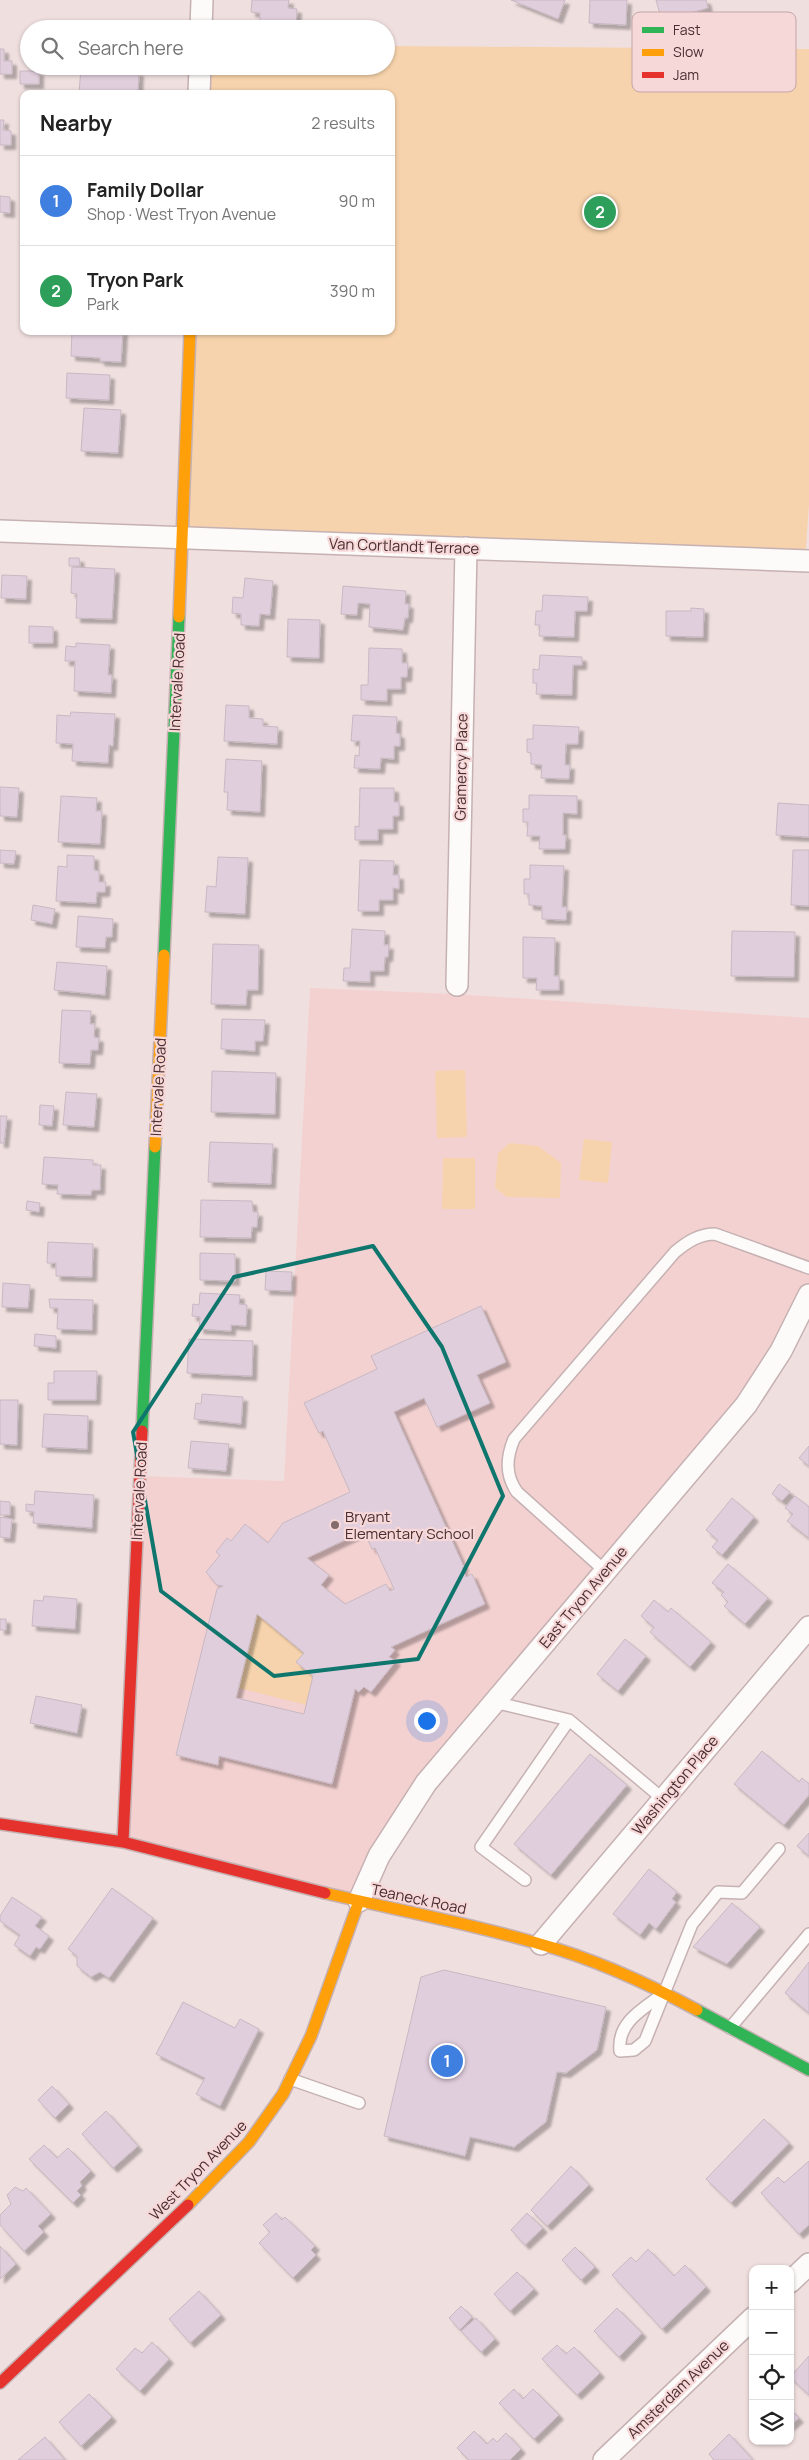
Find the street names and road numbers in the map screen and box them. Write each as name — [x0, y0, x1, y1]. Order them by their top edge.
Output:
street label: Van Cortlandt Terrace — [328, 533, 480, 559]
street label: Intervale Road — [164, 632, 190, 732]
street label: Gramercy Place — [450, 713, 472, 821]
street label: Intervale Road — [145, 1037, 171, 1137]
street label: Intervale Road — [126, 1441, 152, 1541]
street label: East Tryon Avenue — [534, 1541, 632, 1652]
street label: Washington Place — [627, 1731, 723, 1839]
street label: Teaneck Road — [370, 1879, 468, 1919]
street label: West Tryon Avenue — [145, 2115, 252, 2225]
street label: Amsterdam Avenue — [622, 2335, 734, 2443]

